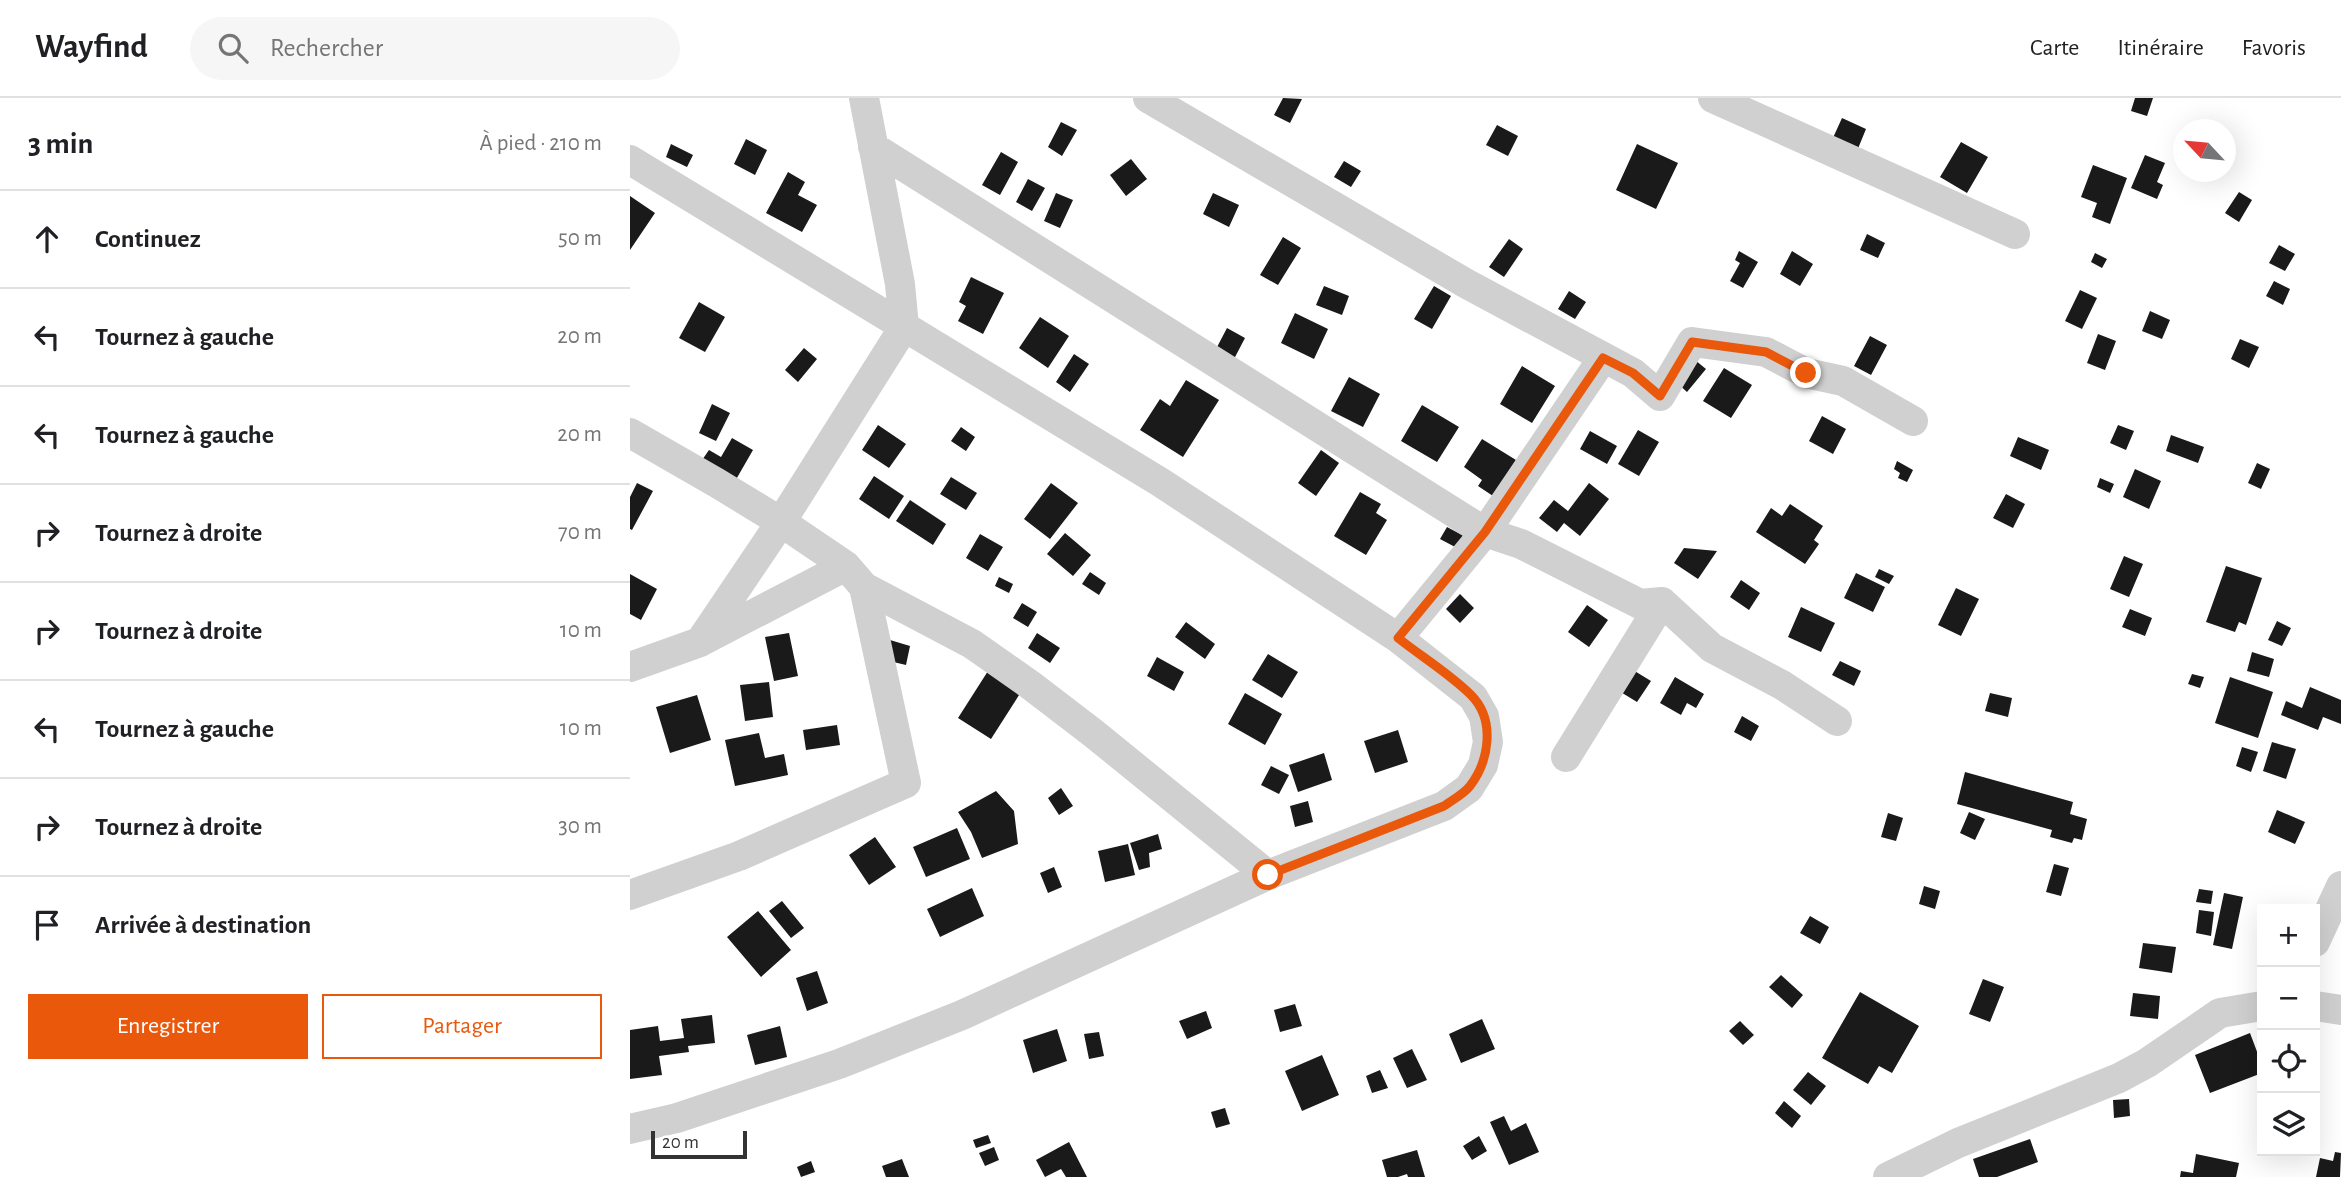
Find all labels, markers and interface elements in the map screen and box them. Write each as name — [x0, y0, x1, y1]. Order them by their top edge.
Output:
search box — [190, 17, 680, 80]
icon: search — [214, 29, 252, 67]
text: Wayfind — [35, 31, 148, 64]
text: Rechercher — [270, 35, 383, 61]
text: Carte — [2030, 36, 2079, 60]
text: Itinéraire — [2117, 36, 2204, 60]
text: Favoris — [2242, 36, 2306, 60]
north arrow — [2173, 119, 2236, 182]
text: 3 min — [28, 129, 93, 159]
text: À pied · 210 m — [480, 132, 602, 155]
icon: ahead — [28, 220, 66, 258]
text: Continuez — [95, 226, 201, 252]
text: 50 m — [558, 227, 602, 250]
icon: left — [28, 318, 66, 356]
text: Tournez à gauche — [95, 324, 274, 350]
text: 20 m — [557, 325, 602, 348]
route end — [1790, 357, 1821, 388]
icon: left — [28, 416, 66, 454]
text: Tournez à gauche — [95, 422, 274, 448]
text: 20 m — [557, 423, 602, 446]
icon: right — [28, 514, 66, 552]
text: Tournez à droite — [95, 520, 262, 546]
text: 70 m — [558, 521, 602, 544]
icon: right — [28, 612, 66, 650]
text: Tournez à droite — [95, 618, 262, 644]
text: 10 m — [560, 619, 602, 642]
icon: left — [28, 710, 66, 748]
text: Tournez à gauche — [95, 716, 274, 742]
text: 10 m — [560, 717, 602, 740]
icon: right — [28, 808, 66, 846]
text: Tournez à droite — [95, 814, 262, 840]
text: 30 m — [558, 815, 602, 838]
route start — [1252, 859, 1283, 890]
map controls — [2257, 904, 2320, 1156]
button: + — [2257, 904, 2320, 967]
icon: arrive — [28, 906, 66, 944]
text: Arrivée à destination — [95, 912, 311, 938]
button: − — [2257, 967, 2320, 1030]
button: Enregistrer — [28, 994, 308, 1059]
button: Partager — [322, 994, 602, 1059]
button: locate — [2257, 1030, 2320, 1093]
button: layers — [2257, 1093, 2320, 1156]
scale bar — [651, 1128, 747, 1160]
text: 20 m — [662, 1133, 699, 1152]

